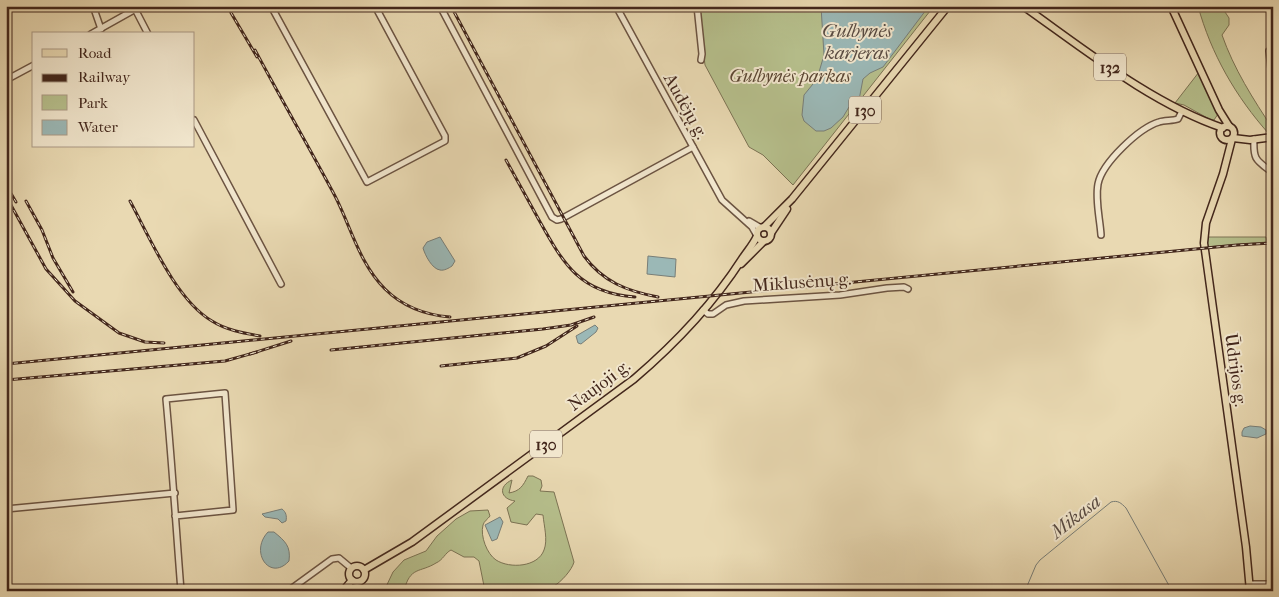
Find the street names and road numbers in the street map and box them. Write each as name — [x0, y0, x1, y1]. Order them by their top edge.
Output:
road number: 132 — [1094, 54, 1126, 80]
street label: Audėjų g. — [658, 69, 712, 143]
road number: 130 — [849, 96, 881, 124]
street label: Miklusėnų g. — [752, 269, 852, 296]
street label: Ūdrijos g. — [1220, 332, 1251, 408]
street label: Naujoji g. — [564, 355, 634, 416]
road number: 130 — [530, 430, 562, 458]

